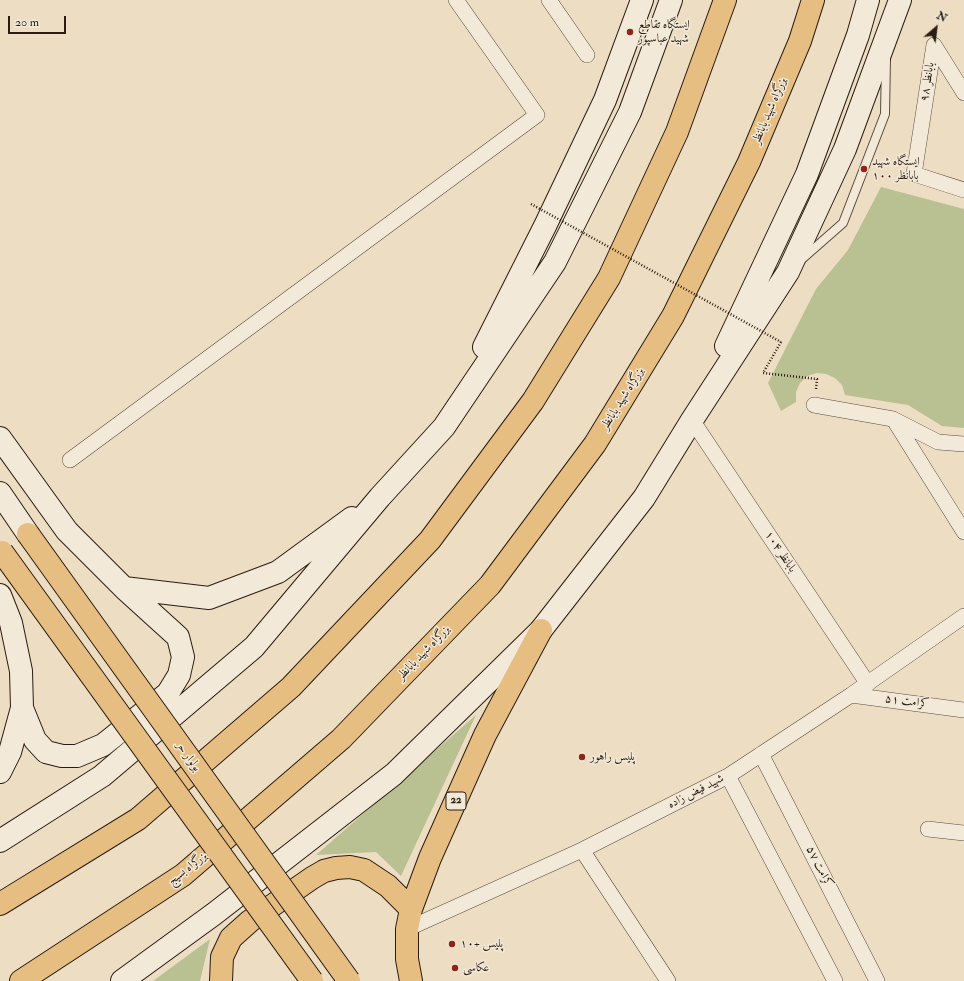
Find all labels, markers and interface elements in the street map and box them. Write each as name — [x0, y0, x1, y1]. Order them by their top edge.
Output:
scale bar — [10, 8, 68, 34]
north arrow — [916, 8, 956, 48]
text: N — [934, 9, 949, 25]
text: 20 m — [15, 15, 39, 30]
place label: ایستگاه تقاطع شهید عباسپور — [638, 18, 690, 46]
marker: ایستگاه تقاطع شهید عباسپور — [625, 27, 635, 37]
street label: بابانظر ۹۸ — [918, 61, 938, 103]
street label: بزرگراه شهید بابانظر — [750, 76, 790, 146]
place label: ایستگاه شهید بابانظر ۱۰۰ — [872, 155, 920, 183]
marker: ایستگاه شهید بابانظر ۱۰۰ — [859, 164, 869, 174]
street label: بزرگراه شهید بابانظر — [598, 365, 648, 433]
street label: بابانظر ۱۰۴ — [761, 529, 799, 575]
street label: بزرگراه شهید بابانظر — [394, 623, 454, 683]
street label: کرامت ۵۱ — [884, 692, 930, 712]
street label: بولوار حر — [172, 739, 204, 775]
place label: پلیس راهور — [590, 750, 635, 764]
marker: پلیس راهور — [577, 752, 587, 762]
street label: شهید فیض زاده — [665, 772, 727, 812]
road number: 22 — [446, 792, 466, 810]
street label: کرامت ۵۷ — [802, 844, 836, 890]
street label: بزرگراه بسیج — [166, 849, 210, 889]
place label: پلیس +۱۰ — [460, 937, 503, 951]
marker: پلیس +۱۰ — [447, 939, 457, 949]
place label: عکاسی — [463, 961, 489, 975]
marker: عکاسی — [450, 963, 460, 973]

